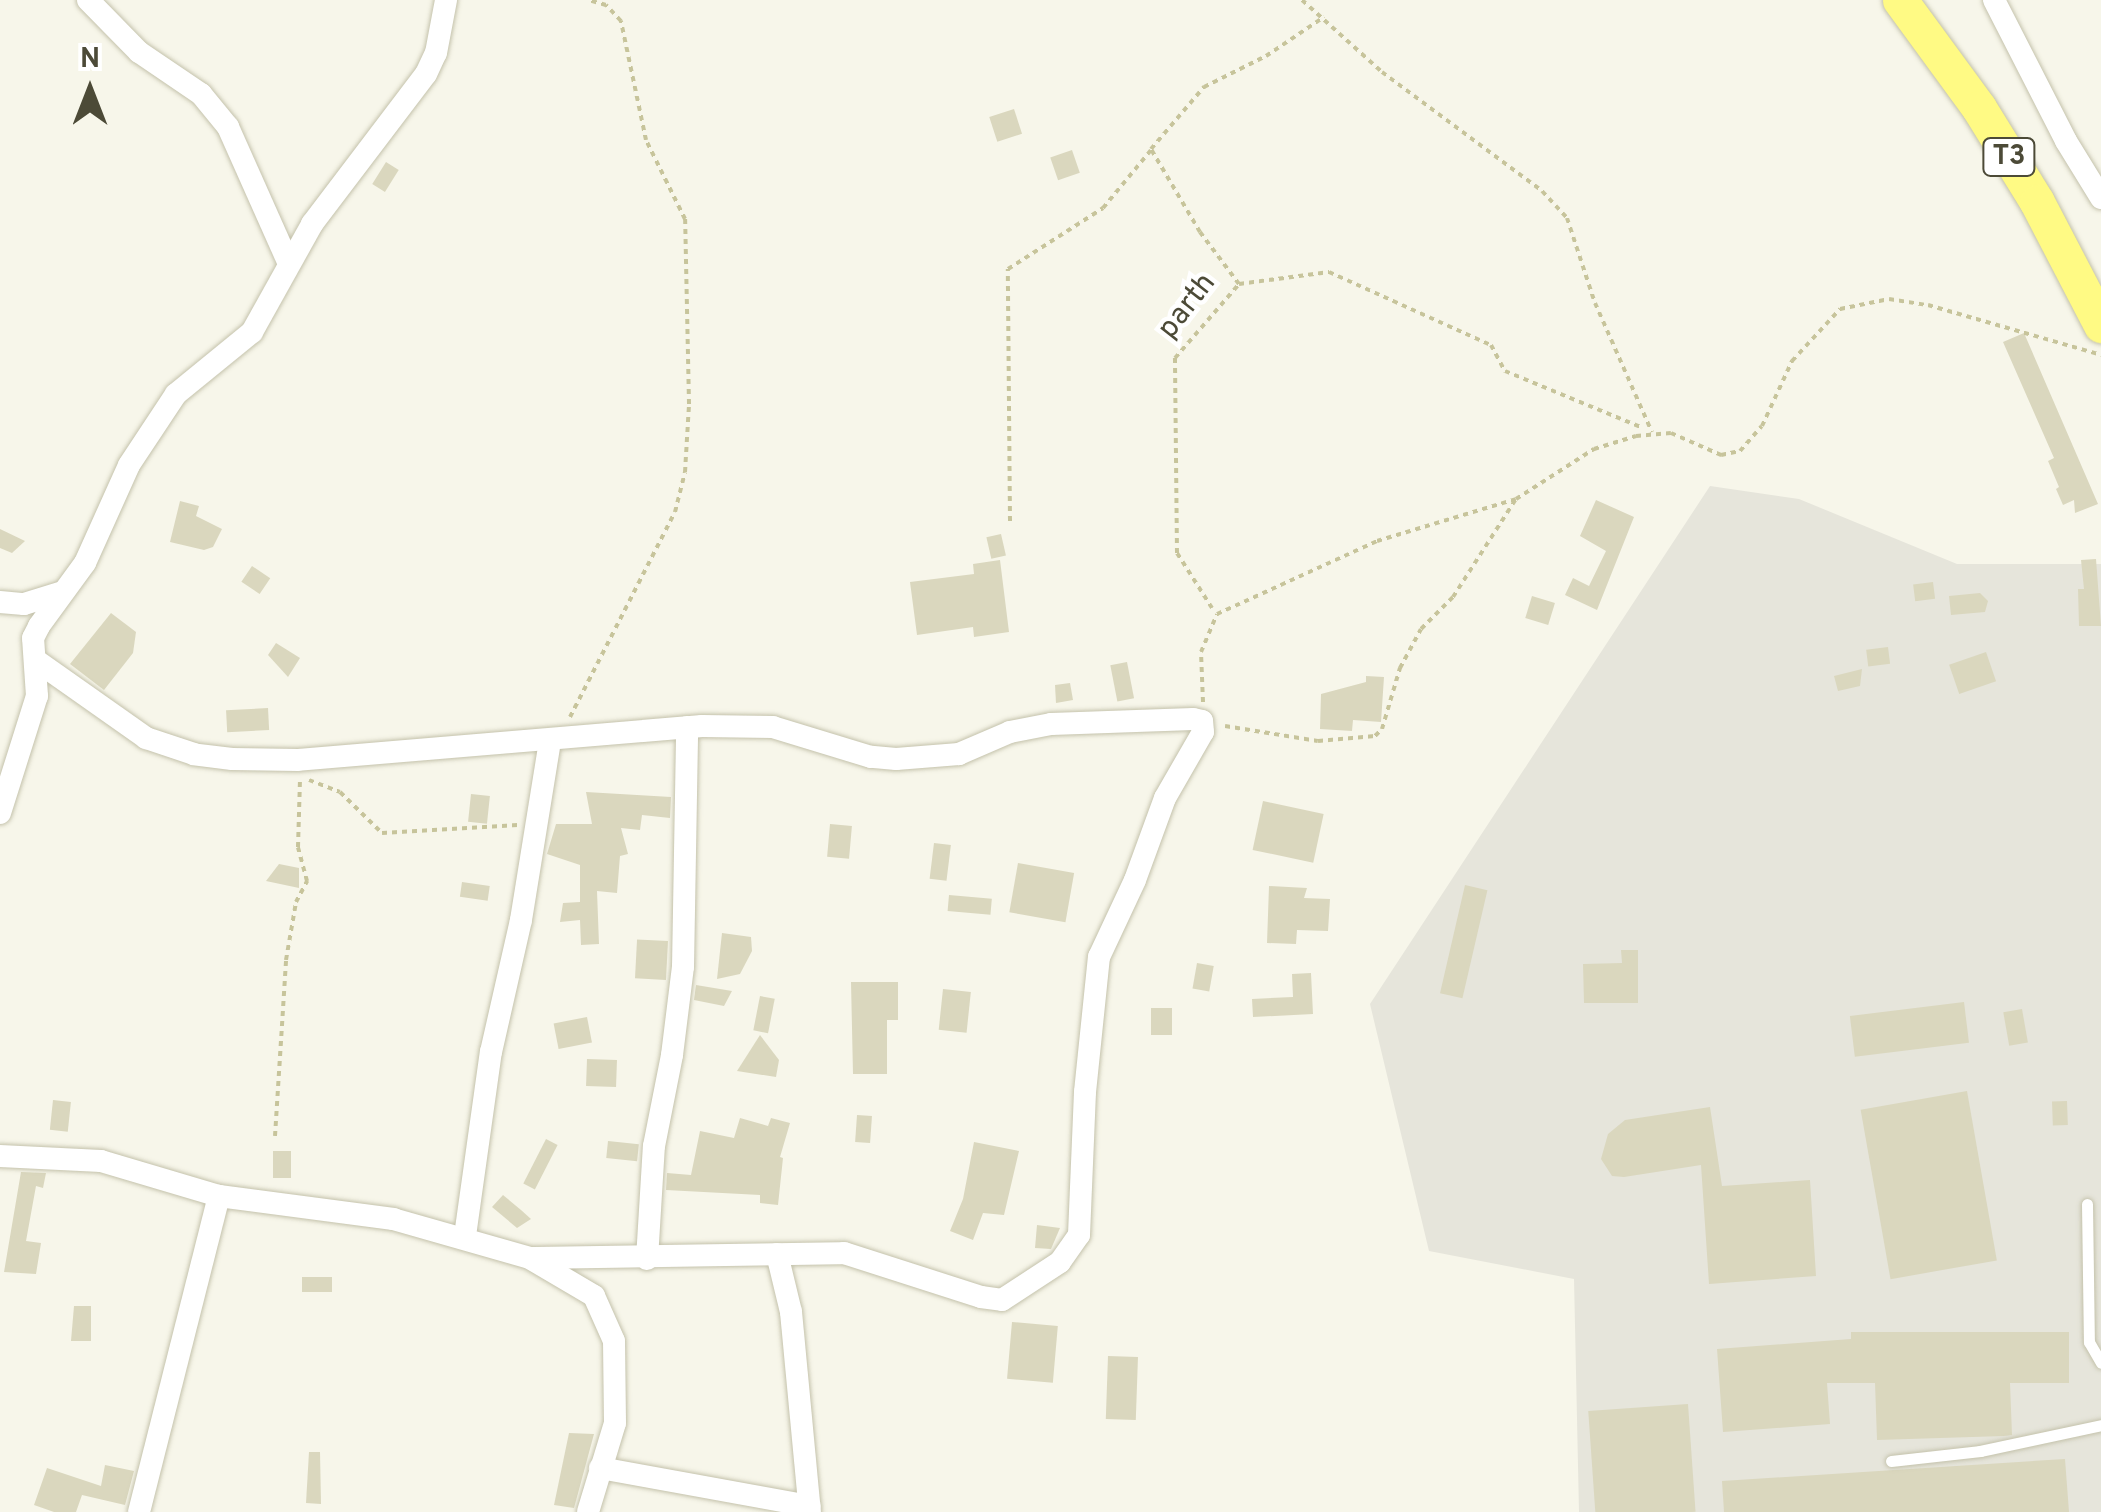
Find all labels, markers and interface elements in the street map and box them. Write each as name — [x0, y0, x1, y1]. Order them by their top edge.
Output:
north arrow — [40, 40, 140, 140]
text: N — [80, 42, 100, 78]
road number: T3 — [1982, 134, 2036, 180]
street label: parth — [1151, 267, 1225, 347]

